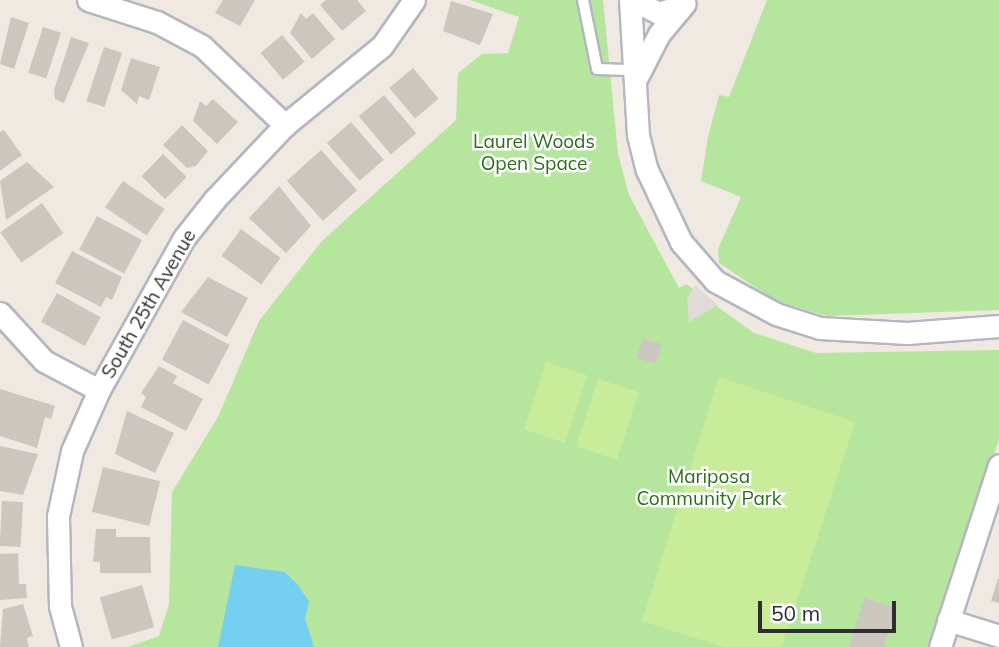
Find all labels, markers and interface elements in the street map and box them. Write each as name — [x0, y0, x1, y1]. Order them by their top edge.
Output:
park label: Laurel Woods Open Space — [473, 131, 595, 175]
street label: South 25th Avenue — [97, 226, 201, 382]
park label: Mariposa Community Park — [637, 466, 781, 510]
scale bar — [761, 588, 899, 632]
text: 50 m — [771, 600, 820, 626]

